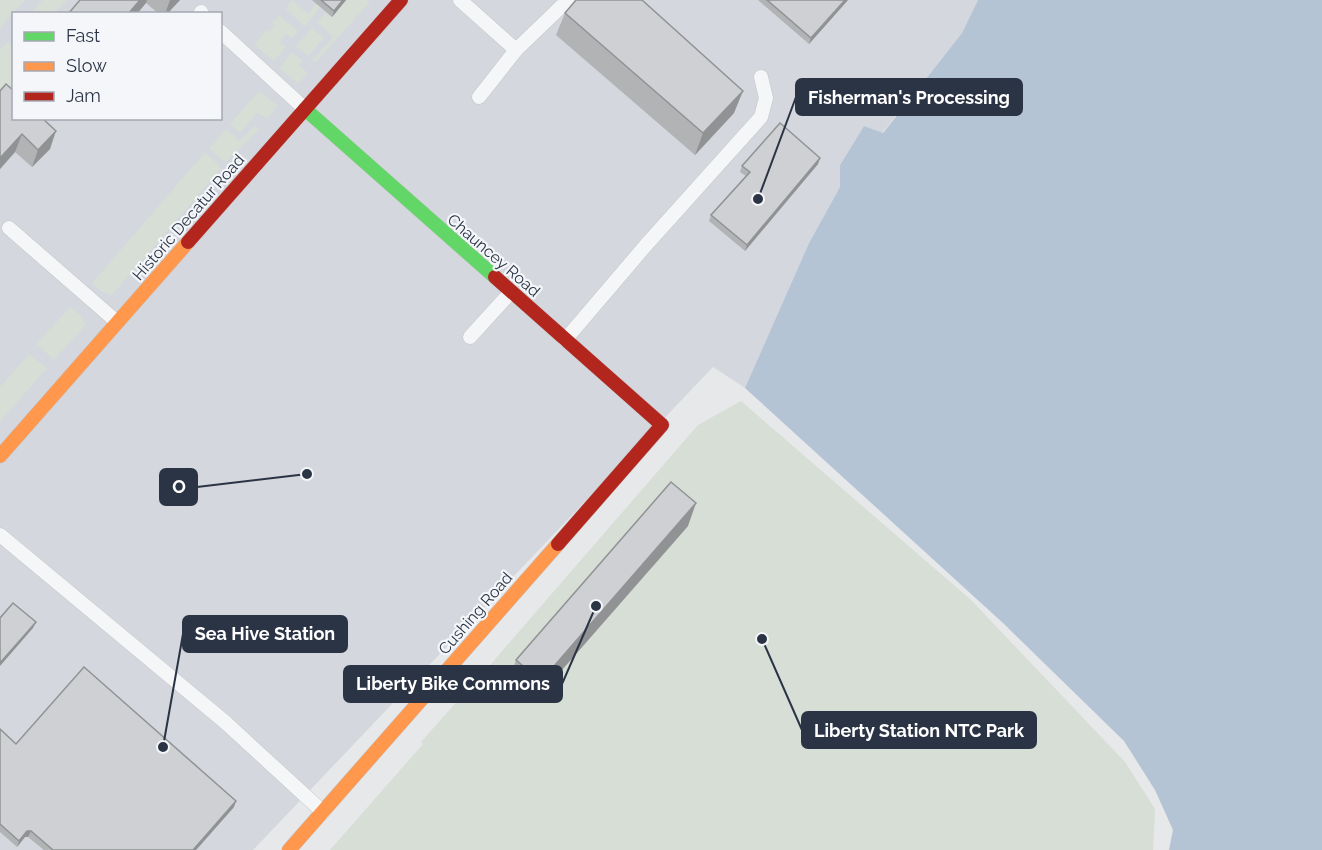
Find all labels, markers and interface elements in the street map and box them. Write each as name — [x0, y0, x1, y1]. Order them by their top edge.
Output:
legend — [12, 12, 222, 120]
text: Fast — [66, 25, 100, 46]
text: Slow — [66, 55, 107, 76]
callout: Fisherman's Processing — [796, 79, 1022, 115]
text: Jam — [66, 85, 101, 106]
text: Fisherman's Processing — [808, 87, 1010, 108]
street label: Historic Decatur Road — [129, 150, 248, 284]
street label: Chauncey Road — [444, 210, 544, 301]
callout: O — [160, 469, 197, 505]
text: O — [172, 476, 186, 497]
street label: Cushing Road — [435, 568, 516, 658]
callout: Sea Hive Station — [183, 616, 347, 652]
text: Sea Hive Station — [195, 623, 335, 644]
callout: Liberty Bike Commons — [344, 666, 562, 702]
text: Liberty Bike Commons — [356, 673, 550, 694]
callout: Liberty Station NTC Park — [802, 712, 1036, 748]
text: Liberty Station NTC Park — [814, 720, 1025, 741]

